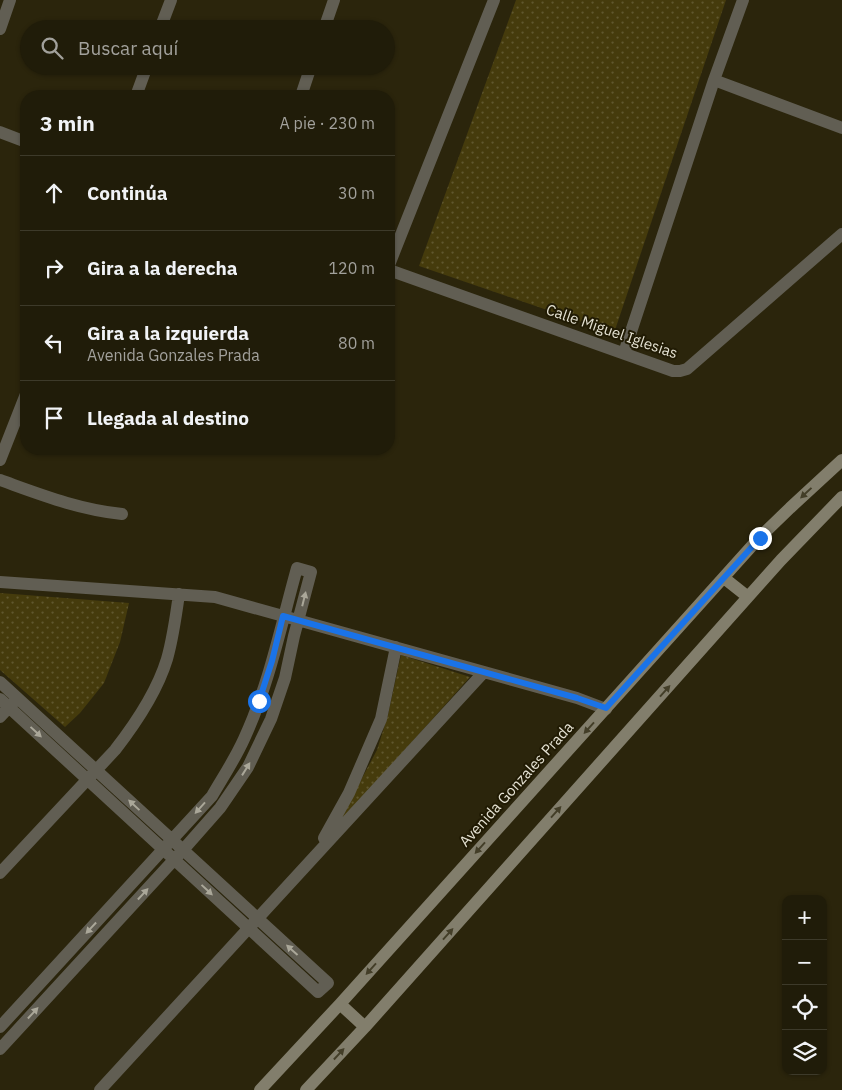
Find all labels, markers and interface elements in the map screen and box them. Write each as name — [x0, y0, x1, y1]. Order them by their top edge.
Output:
search box — [20, 20, 395, 75]
icon: search — [38, 34, 66, 62]
text: Buscar aquí — [78, 36, 178, 60]
text: 3 min — [40, 109, 95, 137]
text: A pie · 230 m — [280, 113, 375, 133]
icon: ahead — [40, 179, 68, 207]
text: Continúa — [87, 181, 168, 205]
text: 30 m — [338, 183, 375, 203]
icon: right — [40, 254, 68, 282]
text: Gira a la derecha — [87, 256, 238, 280]
text: 120 m — [328, 258, 375, 278]
street label: Calle Miguel Iglesias — [544, 300, 680, 362]
text: Gira a la izquierda — [87, 321, 249, 345]
icon: left — [40, 329, 68, 357]
text: 80 m — [338, 333, 375, 353]
text: Avenida Gonzales Prada — [87, 345, 260, 365]
icon: arrive — [40, 404, 68, 432]
text: Llegada al destino — [87, 406, 249, 430]
one-way arrow — [801, 487, 813, 499]
route end — [749, 527, 772, 550]
one-way arrow — [300, 592, 308, 607]
one-way arrow — [659, 685, 670, 698]
route start — [248, 690, 271, 713]
street label: Avenida Gonzales Prada — [455, 717, 577, 851]
one-way arrow — [583, 721, 595, 733]
one-way arrow — [29, 726, 41, 738]
one-way arrow — [242, 762, 251, 775]
one-way arrow — [128, 799, 140, 811]
one-way arrow — [195, 802, 206, 815]
one-way arrow — [551, 806, 562, 819]
one-way arrow — [474, 842, 486, 854]
one-way arrow — [200, 884, 212, 896]
one-way arrow — [137, 888, 149, 900]
map controls — [782, 895, 827, 1075]
button: + — [782, 895, 827, 940]
one-way arrow — [85, 922, 96, 935]
one-way arrow — [442, 928, 454, 940]
button: − — [782, 940, 827, 985]
one-way arrow — [287, 944, 299, 956]
one-way arrow — [365, 963, 377, 975]
button: locate — [782, 985, 827, 1030]
one-way arrow — [27, 1008, 39, 1020]
button: layers — [782, 1030, 827, 1075]
one-way arrow — [333, 1049, 345, 1061]

